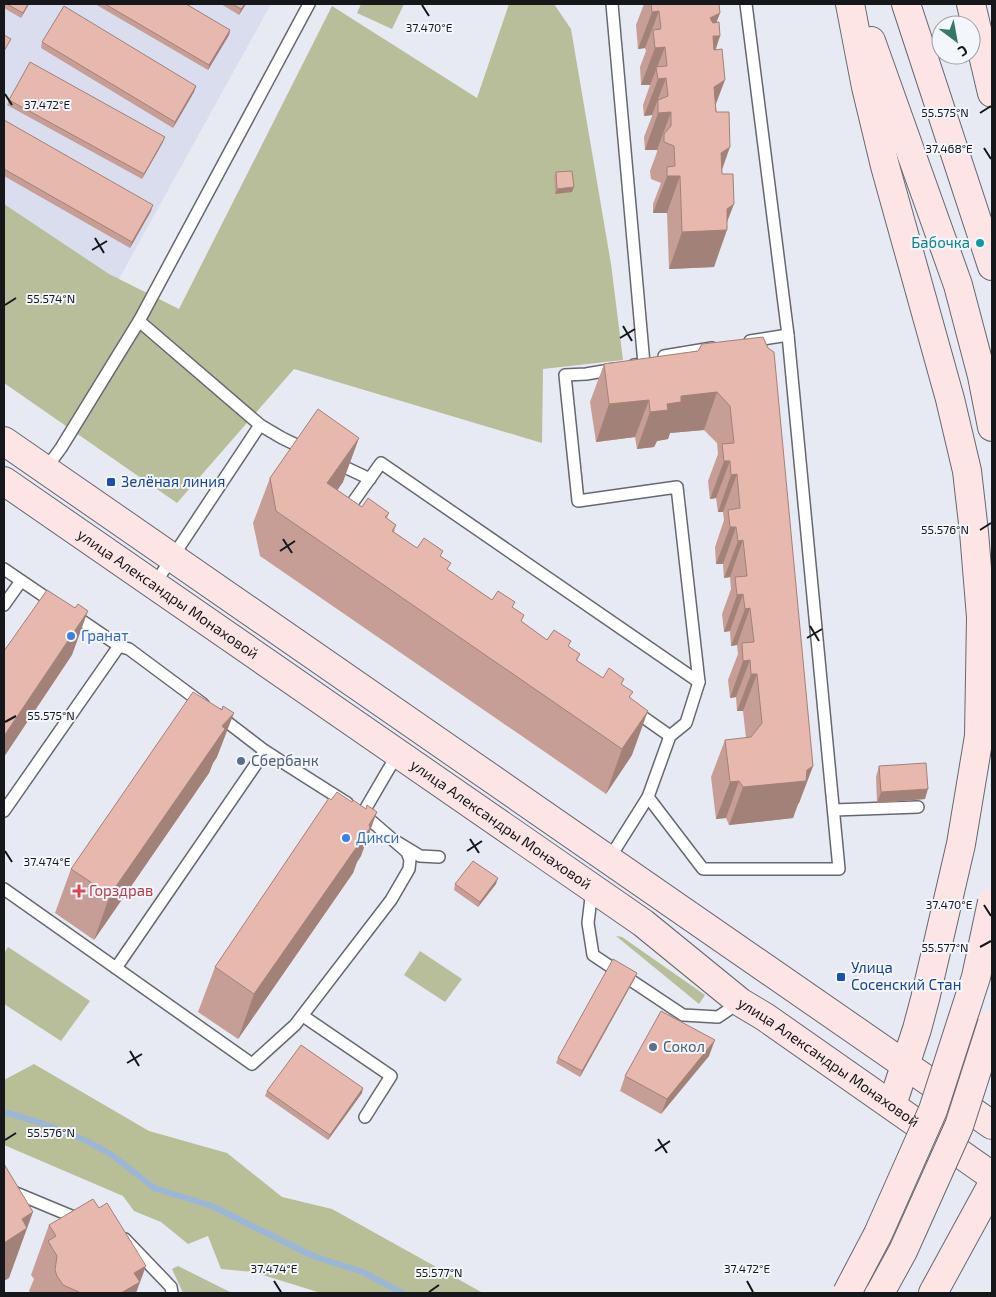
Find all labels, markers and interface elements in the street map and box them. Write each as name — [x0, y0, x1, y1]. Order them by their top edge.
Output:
north arrow — [931, 15, 981, 65]
text: 37.470°E — [406, 20, 453, 34]
text: С — [955, 42, 971, 61]
text: 37.472°E — [24, 97, 70, 111]
text: 55.575°N — [921, 105, 969, 119]
text: 37.468°E — [925, 141, 973, 155]
place label: Бабочка — [911, 233, 970, 251]
marker: Бабочка — [974, 237, 986, 249]
text: 55.574°N — [27, 291, 75, 305]
place label: Зелёная линия — [121, 472, 225, 490]
marker: Зелёная линия — [105, 476, 117, 488]
text: 55.576°N — [921, 522, 969, 536]
street label: улица Александры Монаховой — [74, 524, 262, 662]
place label: Гранат — [81, 626, 129, 644]
marker: Гранат — [65, 630, 77, 642]
text: 55.575°N — [27, 708, 75, 722]
place label: Сбербанк — [251, 751, 319, 769]
marker: Сбербанк — [235, 755, 247, 767]
street label: улица Александры Монаховой — [407, 755, 595, 893]
place label: Дикси — [356, 828, 399, 846]
marker: Дикси — [340, 832, 352, 844]
text: 37.474°E — [24, 854, 71, 868]
place label: Горздрав — [89, 881, 153, 899]
marker: Горздрав — [73, 885, 85, 897]
text: 37.470°E — [926, 897, 973, 911]
text: 55.577°N — [921, 940, 969, 954]
place label: Улица Сосенский Стан — [851, 958, 961, 993]
marker: Улица Сосенский Стан — [835, 971, 847, 983]
street label: улица Александры Монаховой — [734, 993, 923, 1130]
place label: Сокол — [663, 1037, 705, 1055]
marker: Сокол — [647, 1041, 659, 1053]
text: 55.576°N — [27, 1125, 75, 1139]
text: 37.474°E — [251, 1261, 298, 1275]
text: 37.472°E — [724, 1261, 770, 1275]
text: 55.577°N — [415, 1265, 463, 1279]

